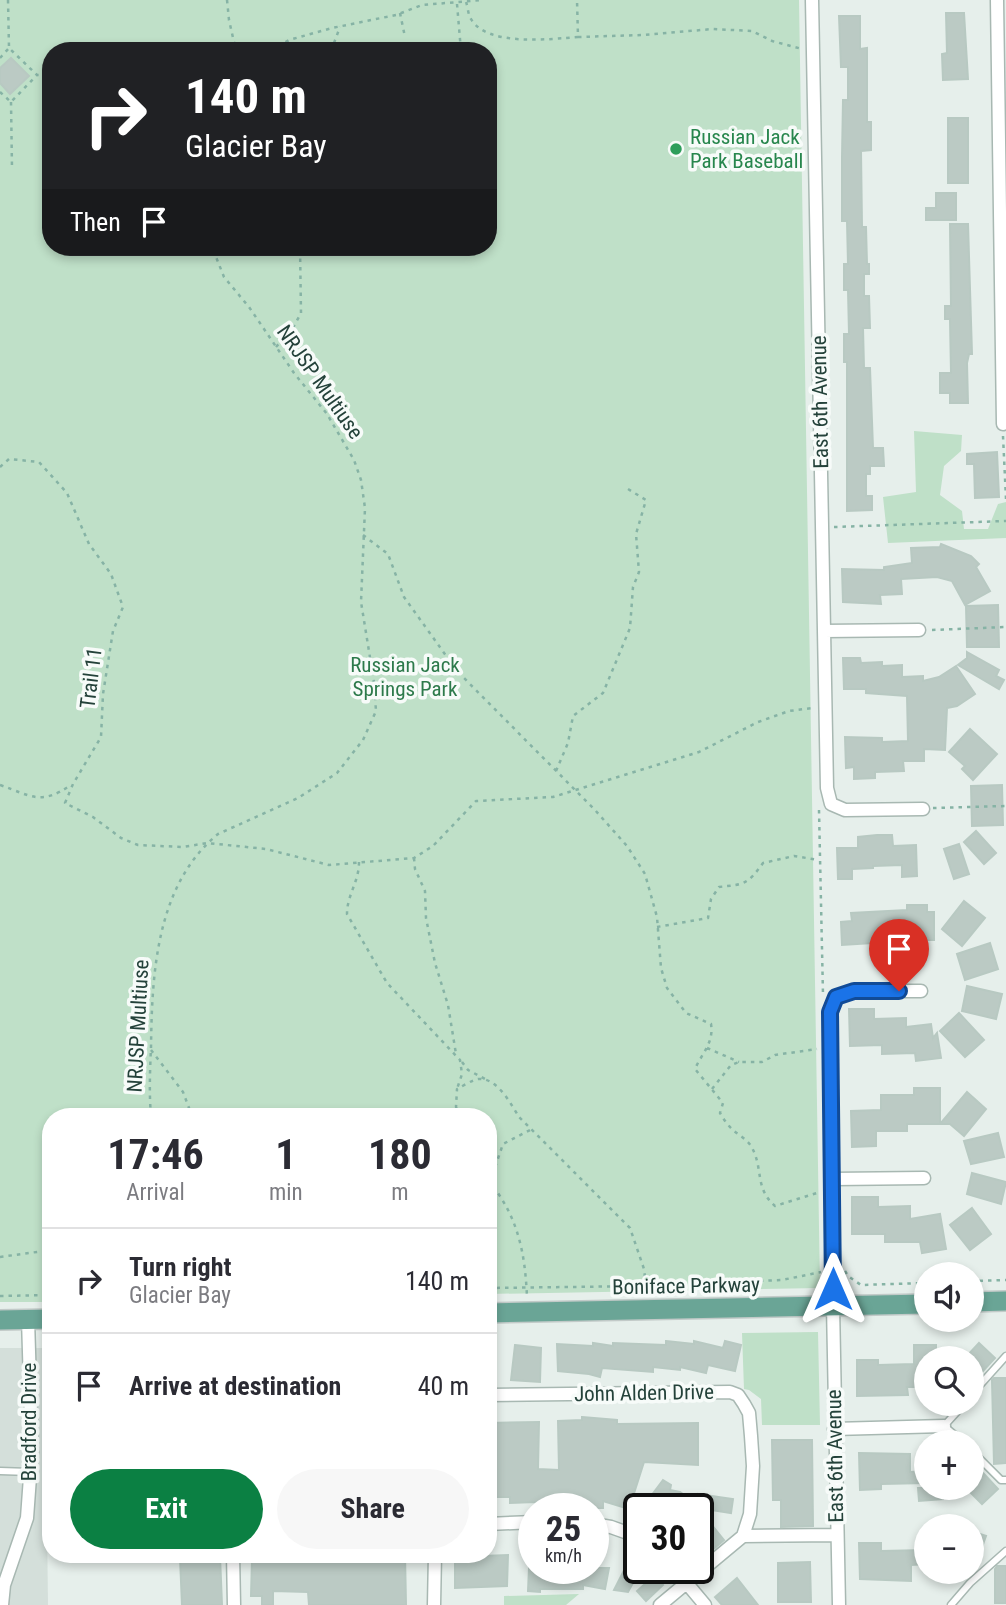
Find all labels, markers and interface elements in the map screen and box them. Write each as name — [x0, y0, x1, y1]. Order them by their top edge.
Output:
text: 140 m — [185, 68, 307, 125]
icon: right — [70, 70, 161, 161]
place label: Russian Jack Park Baseball — [690, 125, 803, 173]
text: Glacier Bay — [185, 127, 327, 165]
marker: Russian Jack Park Baseball — [668, 141, 684, 157]
icon: arrive — [135, 203, 173, 241]
text: Then — [70, 207, 121, 237]
street label: NRJSP Multiuse — [272, 321, 368, 444]
street label: East 6th Avenue — [807, 335, 833, 469]
street label: Trail 11 — [75, 646, 107, 710]
park label: Russian Jack Springs Park — [350, 653, 460, 701]
pin — [869, 919, 929, 991]
icon: arrive — [880, 930, 918, 968]
street label: NRJSP Multiuse — [123, 959, 153, 1093]
text: 17:46 — [107, 1130, 204, 1179]
text: 1 — [275, 1130, 296, 1179]
text: 180 — [368, 1130, 432, 1179]
text: Arrival — [126, 1179, 185, 1206]
text: min — [269, 1179, 303, 1206]
text: m — [391, 1179, 408, 1206]
text: Turn right — [129, 1252, 231, 1282]
position arrow — [796, 1252, 870, 1326]
icon: right — [70, 1262, 108, 1300]
map controls — [914, 1262, 984, 1584]
button: sound — [914, 1262, 984, 1332]
text: 140 m — [405, 1266, 469, 1296]
street label: Boniface Parkway — [612, 1273, 760, 1299]
text: Glacier Bay — [129, 1282, 231, 1309]
button: search — [914, 1346, 984, 1416]
street label: Bradford Drive — [17, 1363, 41, 1481]
icon: arrive — [70, 1367, 108, 1405]
text: Arrive at destination — [129, 1371, 341, 1401]
text: 40 m — [418, 1371, 469, 1401]
street label: John Alden Drive — [574, 1380, 714, 1406]
street label: East 6th Avenue — [822, 1389, 848, 1523]
button: + — [914, 1430, 984, 1500]
button: Exit — [70, 1469, 263, 1549]
button: Share — [277, 1469, 469, 1549]
speed limit sign: 30 — [623, 1493, 714, 1584]
text: 25 — [546, 1509, 581, 1550]
button: − — [914, 1514, 984, 1584]
text: km/h — [545, 1545, 582, 1566]

